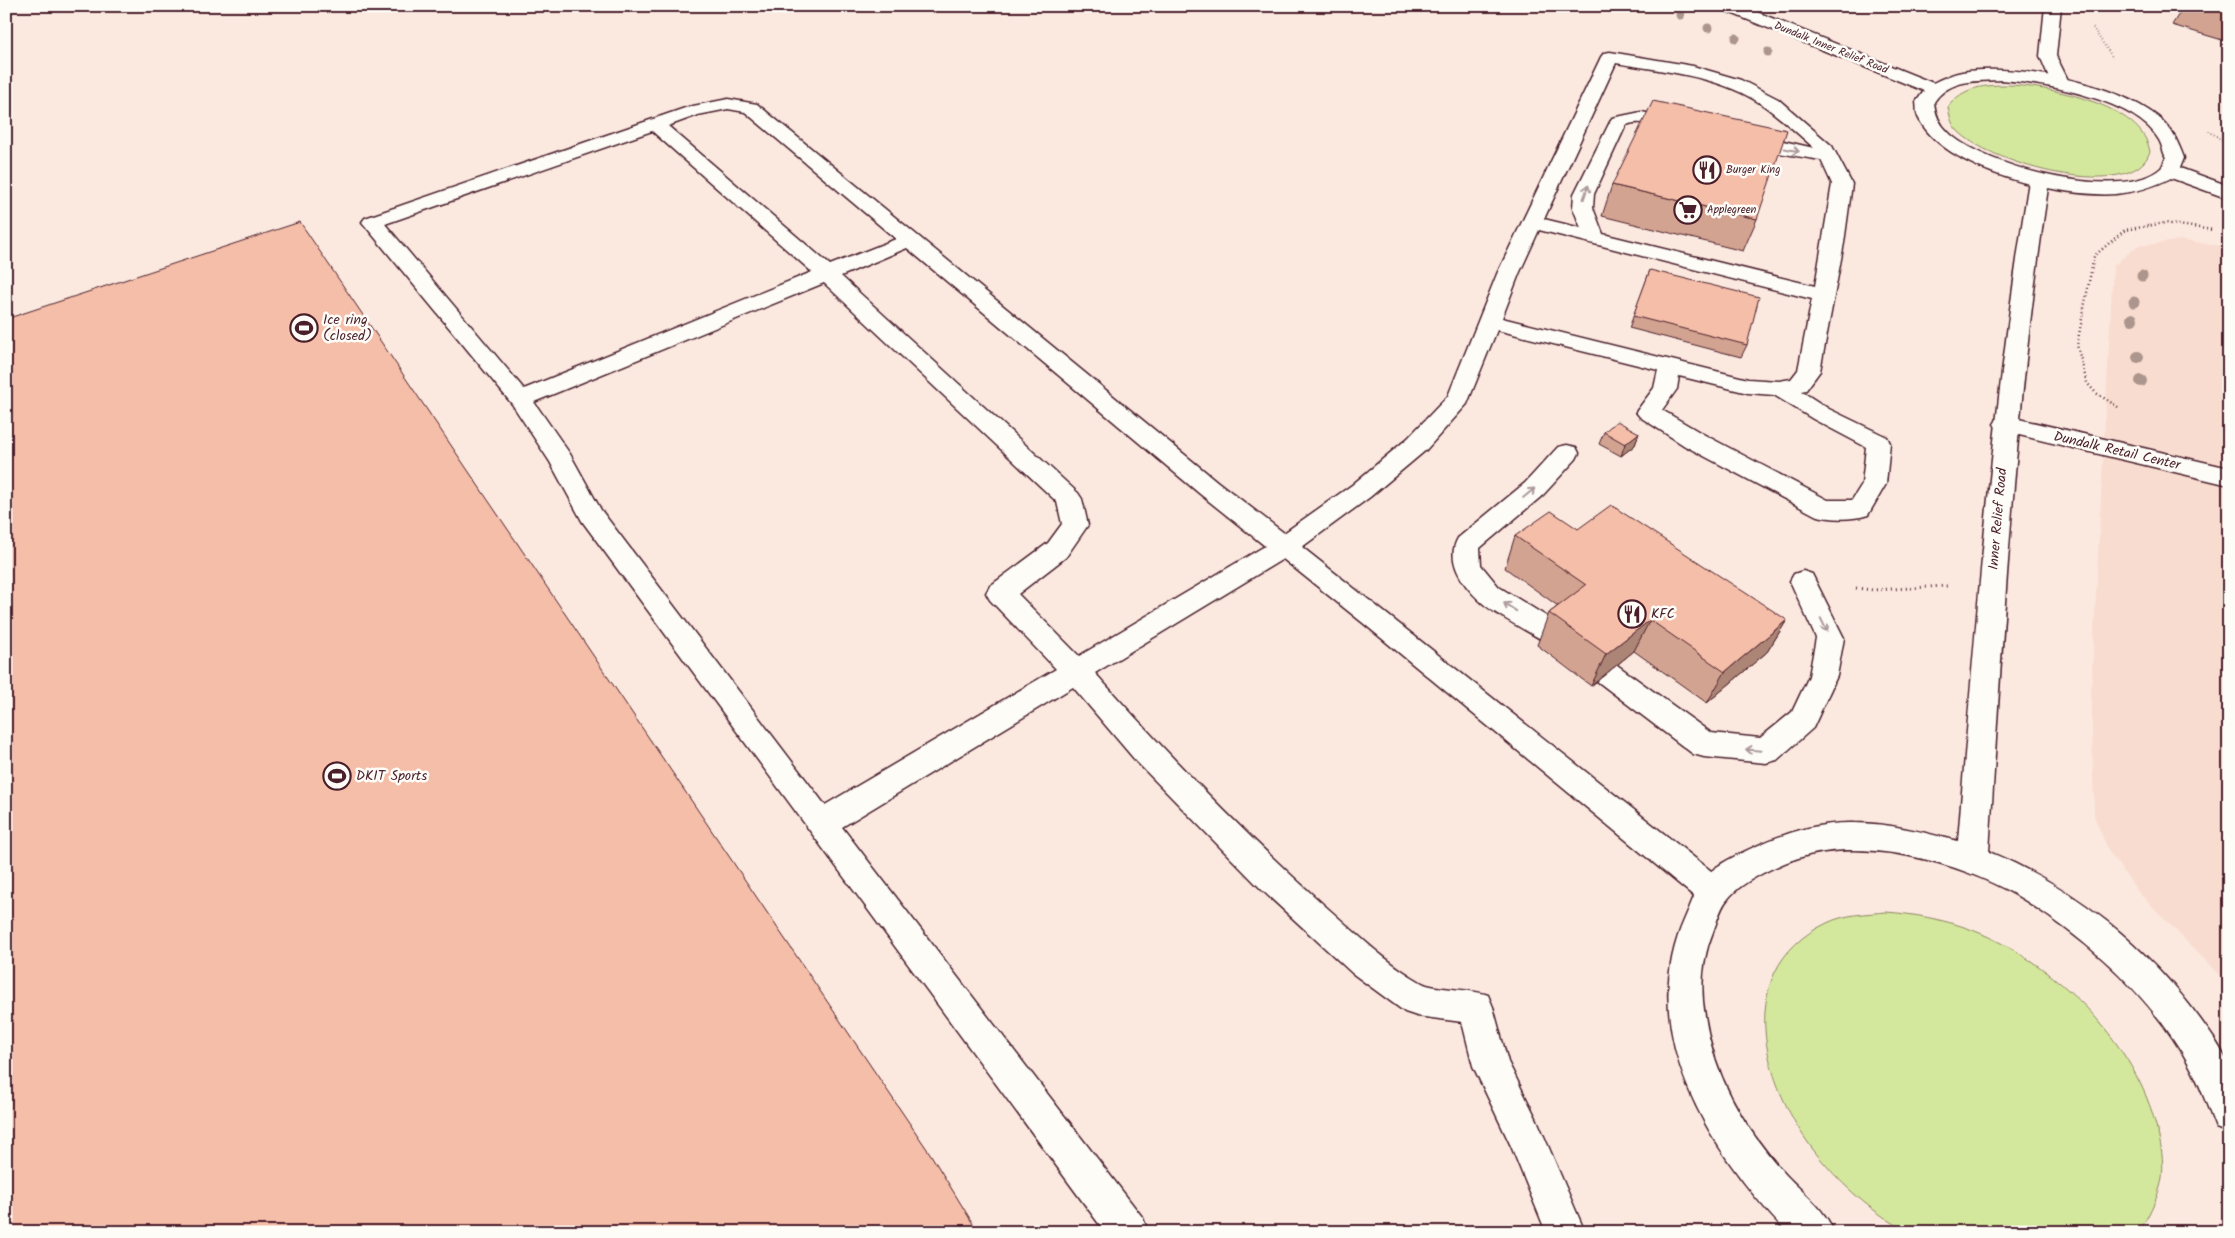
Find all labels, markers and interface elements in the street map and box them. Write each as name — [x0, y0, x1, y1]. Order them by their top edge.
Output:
street label: Dundalk Inner Relief Road — [1771, 17, 1891, 79]
one-way arrow — [1784, 145, 1800, 155]
restaurant icon: Burger King — [1692, 155, 1722, 185]
place label: Burger King — [1726, 161, 1780, 179]
one-way arrow — [1582, 184, 1592, 200]
supermarket icon: Applegreen — [1673, 195, 1703, 225]
place label: Applegreen — [1707, 201, 1757, 219]
place label: Ice ring (closed) — [323, 309, 372, 347]
sports icon: Ice ring (closed) — [289, 313, 319, 343]
street label: Dundalk Retail Center — [2051, 426, 2184, 477]
street label: Inner Relief Road — [1983, 466, 2014, 571]
one-way arrow — [1522, 488, 1535, 499]
restaurant icon: KFC — [1617, 599, 1647, 629]
one-way arrow — [1504, 602, 1518, 612]
place label: KFC — [1651, 603, 1675, 625]
one-way arrow — [1820, 617, 1829, 632]
one-way arrow — [1745, 745, 1761, 754]
sports icon: DKIT Sports — [322, 761, 352, 791]
place label: DKIT Sports — [356, 765, 427, 787]

